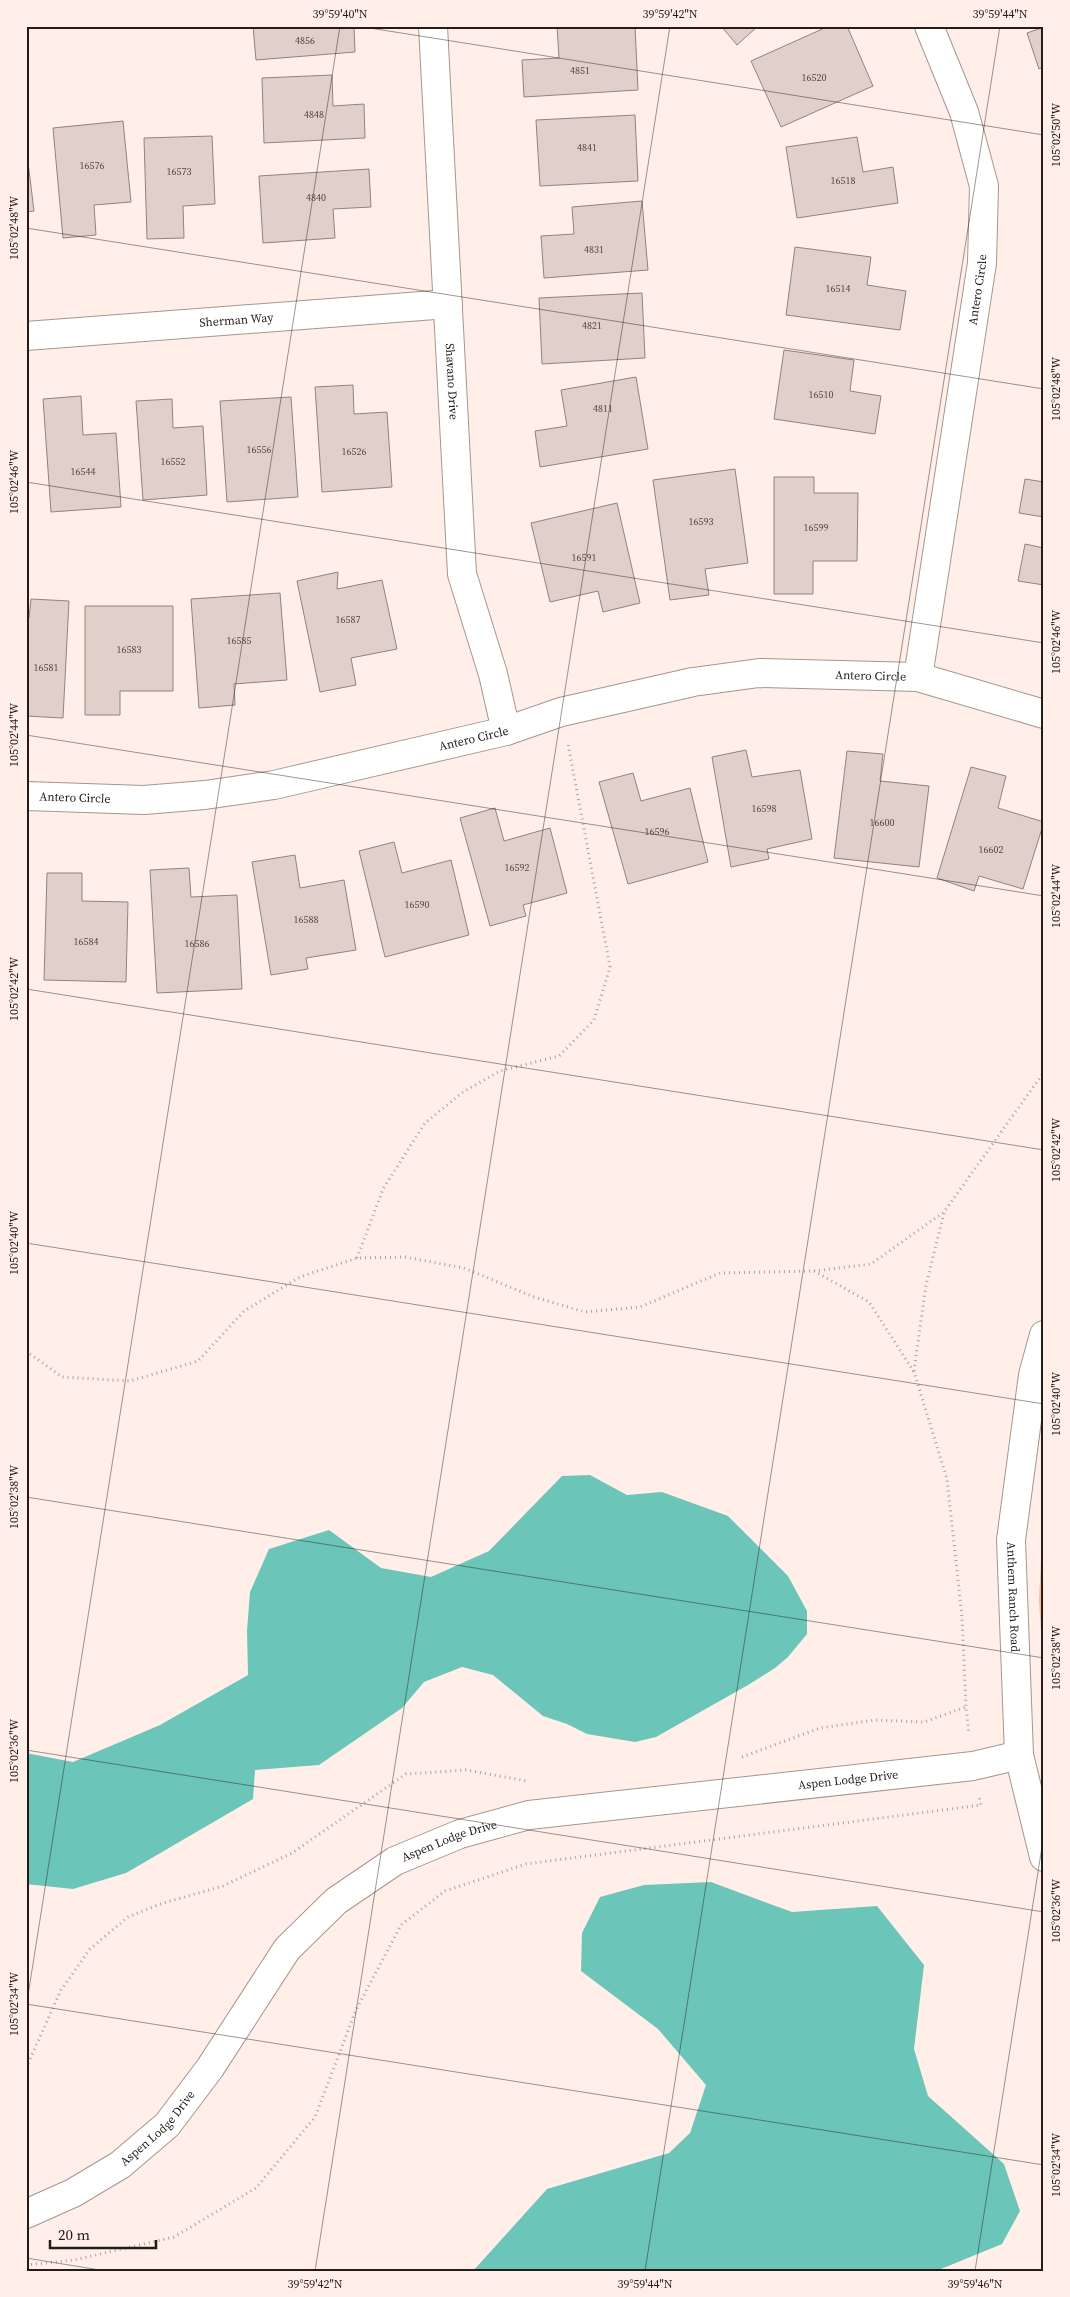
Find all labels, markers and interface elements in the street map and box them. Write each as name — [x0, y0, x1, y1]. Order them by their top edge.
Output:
text: 39°59'40"N — [312, 6, 368, 22]
text: 39°59'42"N — [642, 6, 698, 22]
text: 39°59'44"N — [972, 6, 1028, 22]
house number: 4856 — [295, 34, 315, 47]
house number: 4851 — [570, 64, 590, 77]
house number: 16520 — [802, 71, 827, 84]
text: 105°02'50"W — [1048, 103, 1064, 167]
house number: 4848 — [304, 108, 324, 121]
house number: 4841 — [577, 141, 597, 154]
house number: 16576 — [80, 159, 105, 172]
house number: 16573 — [167, 165, 192, 178]
house number: 16518 — [831, 174, 856, 187]
house number: 4840 — [306, 191, 326, 204]
text: 105°02'48"W — [6, 196, 22, 260]
house number: 4831 — [584, 243, 604, 256]
street label: Antero Circle — [965, 254, 990, 326]
house number: 16514 — [826, 282, 851, 295]
street label: Sherman Way — [199, 309, 275, 331]
house number: 4821 — [582, 319, 602, 332]
street label: Shavano Drive — [442, 343, 462, 420]
text: 105°02'48"W — [1048, 357, 1064, 421]
house number: 16510 — [809, 388, 834, 401]
house number: 4811 — [593, 402, 613, 415]
house number: 16556 — [247, 443, 272, 456]
house number: 16526 — [342, 445, 367, 458]
text: 105°02'46"W — [6, 450, 22, 514]
house number: 16552 — [161, 455, 186, 468]
house number: 16544 — [71, 465, 96, 478]
house number: 16593 — [689, 515, 714, 528]
house number: 16599 — [804, 521, 829, 534]
house number: 16591 — [572, 551, 597, 564]
text: 105°02'46"W — [1048, 610, 1064, 674]
house number: 16587 — [336, 613, 361, 626]
house number: 16585 — [227, 634, 252, 647]
house number: 16583 — [117, 643, 142, 656]
house number: 16581 — [34, 661, 59, 674]
street label: Antero Circle — [835, 667, 906, 685]
text: 105°02'44"W — [6, 703, 22, 767]
street label: Antero Circle — [437, 723, 510, 754]
street label: Antero Circle — [39, 788, 111, 807]
house number: 16598 — [752, 802, 777, 815]
house number: 16600 — [870, 816, 895, 829]
house number: 16596 — [645, 825, 670, 838]
house number: 16602 — [979, 843, 1004, 856]
house number: 16592 — [505, 861, 530, 874]
text: 105°02'44"W — [1048, 864, 1064, 928]
house number: 16590 — [405, 898, 430, 911]
house number: 16588 — [294, 913, 319, 926]
house number: 16584 — [74, 935, 99, 948]
house number: 16586 — [185, 937, 210, 950]
text: 105°02'42"W — [6, 957, 22, 1021]
text: 105°02'42"W — [1048, 1118, 1064, 1182]
text: 105°02'40"W — [6, 1211, 22, 1275]
text: 105°02'40"W — [1048, 1372, 1064, 1436]
text: 105°02'38"W — [6, 1465, 22, 1529]
street label: Anthem Ranch Road — [1003, 1542, 1023, 1653]
text: 105°02'38"W — [1048, 1626, 1064, 1690]
text: 105°02'36"W — [6, 1719, 22, 1783]
street label: Aspen Lodge Drive — [797, 1766, 899, 1793]
street label: Aspen Lodge Drive — [399, 1816, 499, 1865]
text: 105°02'36"W — [1048, 1879, 1064, 1943]
text: 105°02'34"W — [6, 1972, 22, 2036]
street label: Aspen Lodge Drive — [117, 2087, 198, 2169]
text: 105°02'34"W — [1048, 2133, 1064, 2197]
scale bar — [50, 2217, 156, 2249]
text: 20 m — [58, 2224, 90, 2245]
text: 39°59'42"N — [287, 2276, 343, 2292]
text: 39°59'44"N — [617, 2276, 673, 2292]
text: 39°59'46"N — [947, 2276, 1003, 2292]

